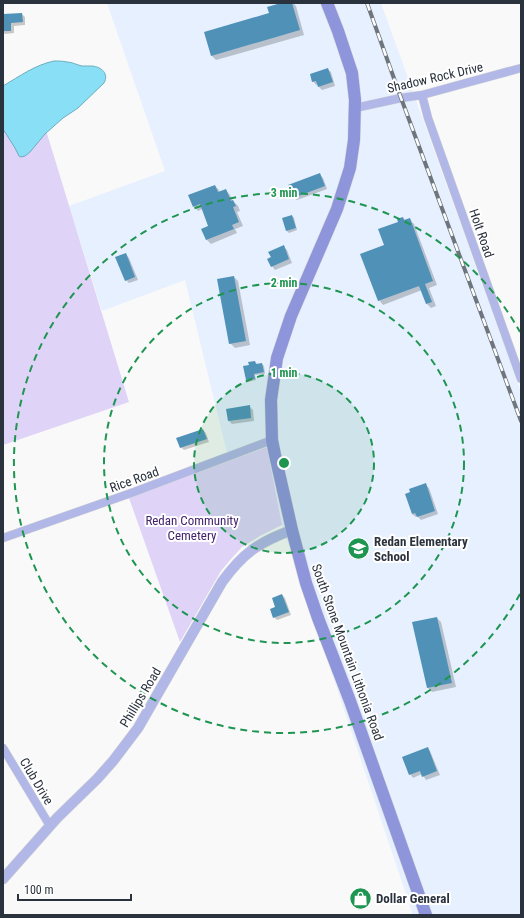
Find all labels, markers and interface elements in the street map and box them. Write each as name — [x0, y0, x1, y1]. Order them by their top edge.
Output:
street label: Shadow Rock Drive — [386, 59, 484, 96]
text: 3 min — [271, 186, 297, 200]
street label: Holt Road — [466, 207, 497, 259]
text: 2 min — [271, 276, 297, 290]
text: 1 min — [271, 366, 297, 380]
centre of rings — [277, 456, 291, 470]
street label: Rice Road — [108, 464, 161, 495]
park label: Redan Community Cemetery — [145, 513, 239, 543]
place label: Redan Elementary School — [374, 534, 468, 564]
school or university icon: Redan Elementary School — [345, 535, 371, 561]
street label: South Stone Mountain Lithonia Road — [309, 562, 387, 742]
street label: Phillips Road — [117, 665, 164, 730]
street label: Club Drive — [17, 755, 56, 807]
scale bar — [18, 876, 131, 902]
text: 100 m — [24, 883, 54, 897]
shop icon: Dollar General — [348, 885, 374, 911]
place label: Dollar General — [376, 891, 450, 906]

